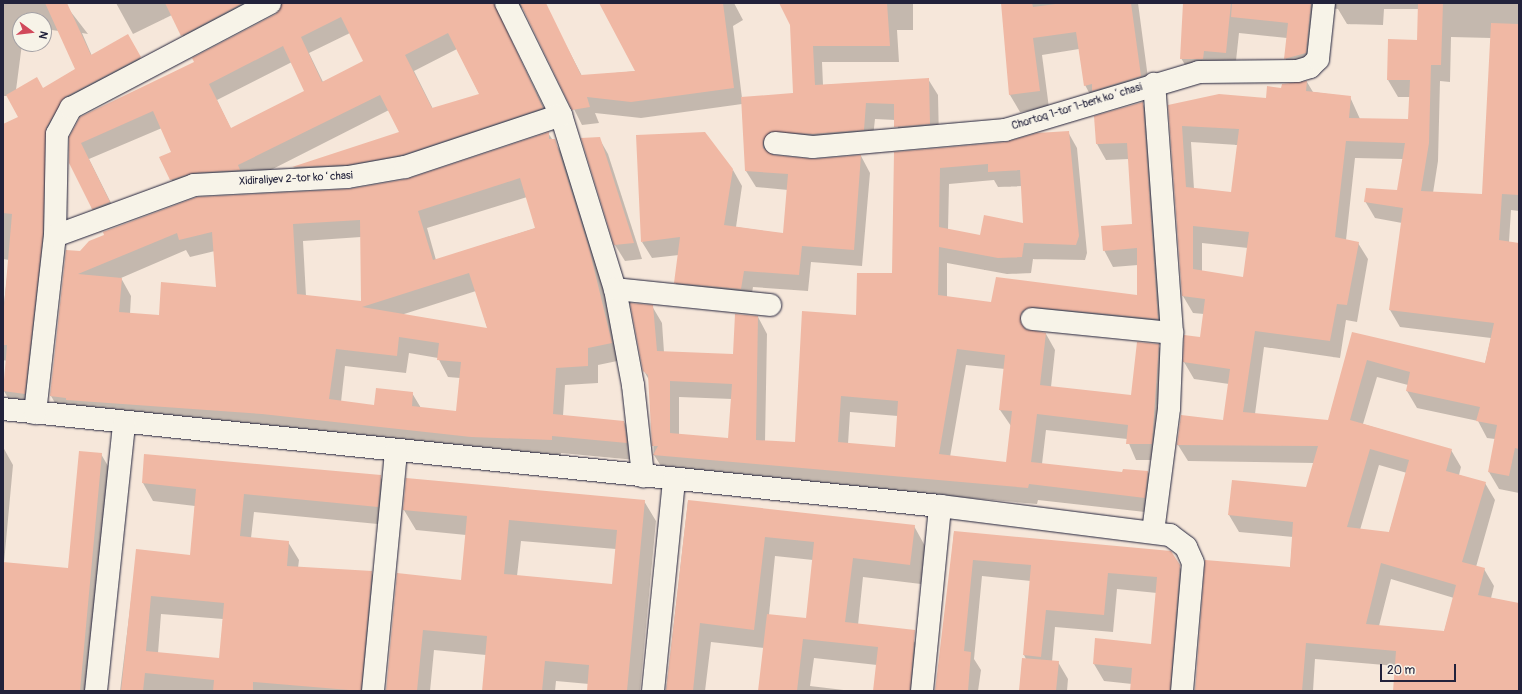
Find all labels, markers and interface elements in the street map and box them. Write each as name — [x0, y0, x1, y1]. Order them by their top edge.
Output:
north arrow — [12, 12, 52, 52]
text: N — [36, 30, 50, 40]
street label: Chortoq 1-tor 1-berk koʻchasi — [1010, 81, 1144, 133]
street label: Xidiraliyev 2-tor koʻchasi — [239, 169, 353, 189]
scale bar — [1382, 656, 1458, 682]
text: 20 m — [1387, 663, 1415, 678]

